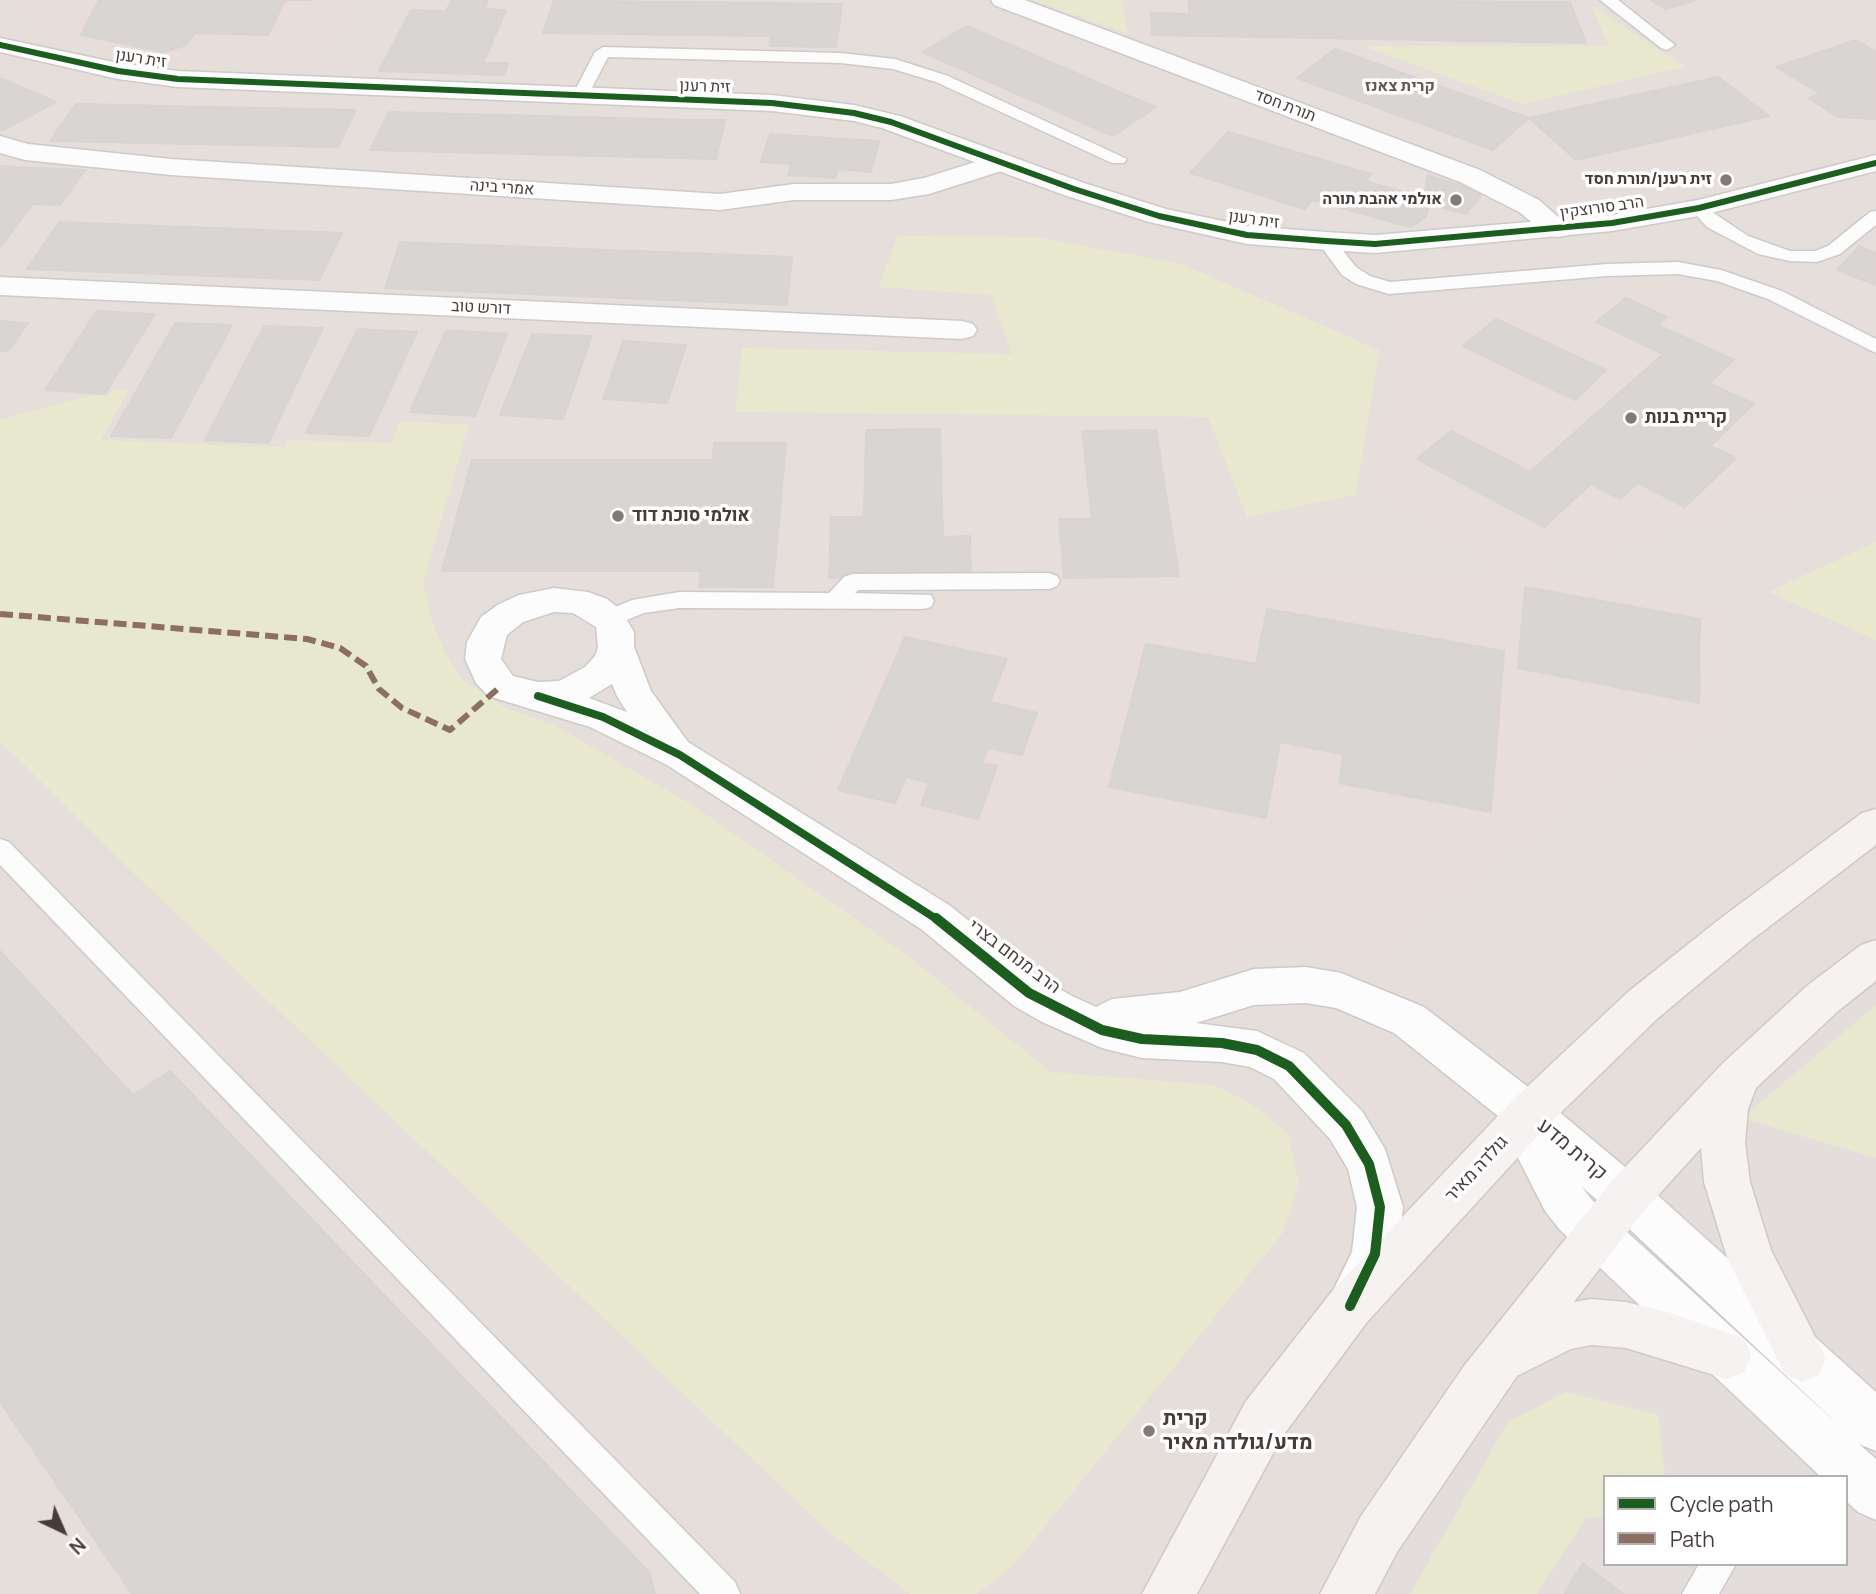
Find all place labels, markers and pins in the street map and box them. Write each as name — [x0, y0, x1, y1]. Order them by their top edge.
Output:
place label: זית רענן/תורת חסד — [1584, 170, 1712, 190]
marker: זית רענן/תורת חסד — [1718, 172, 1734, 188]
place label: אולמי אהבת תורה — [1322, 190, 1442, 210]
marker: אולמי אהבת תורה — [1448, 192, 1464, 208]
place label: קריית בנות — [1645, 407, 1727, 429]
marker: קריית בנות — [1623, 410, 1639, 426]
place label: אולמי סוכת דוד — [632, 505, 750, 527]
marker: אולמי סוכת דוד — [610, 508, 626, 524]
place label: קרית מדע/גולדה מאיר — [1163, 1406, 1313, 1456]
marker: קרית מדע/גולדה מאיר — [1141, 1423, 1157, 1439]

